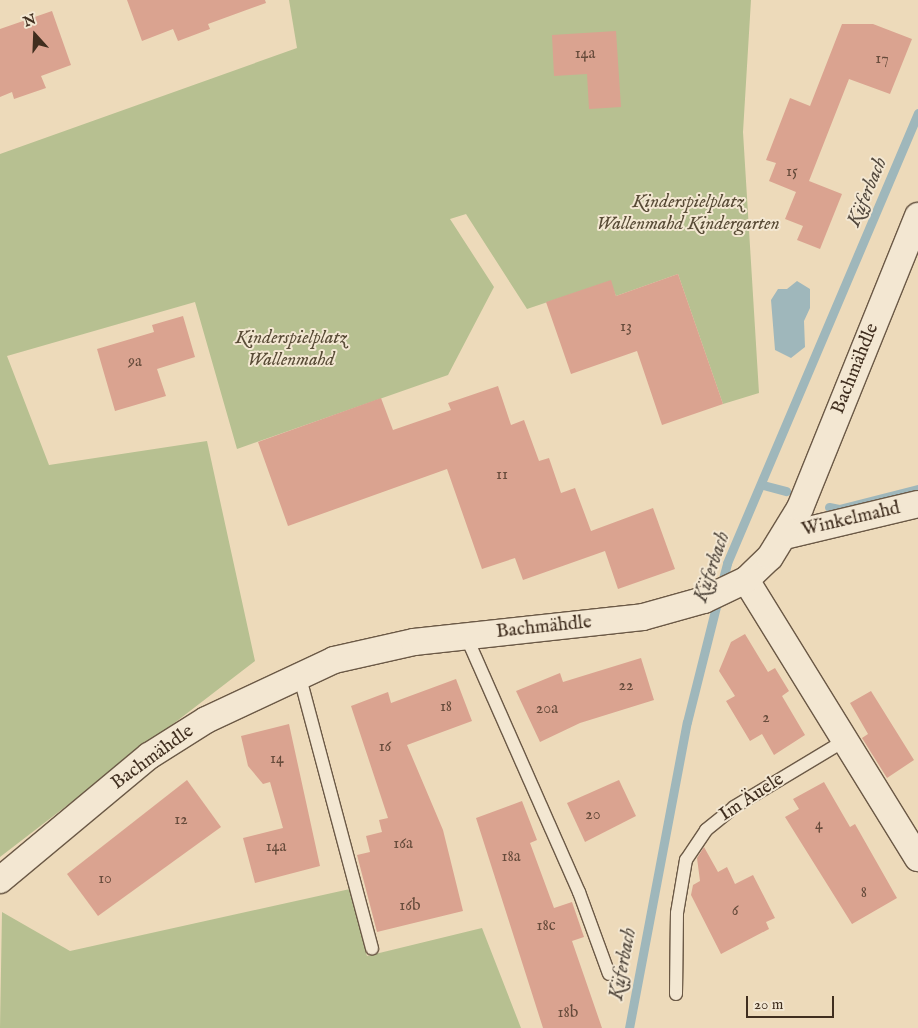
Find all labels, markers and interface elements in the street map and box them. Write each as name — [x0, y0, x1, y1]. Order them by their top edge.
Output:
north arrow — [10, 10, 60, 60]
text: N — [21, 10, 39, 31]
house number: 14a — [575, 44, 595, 64]
house number: 17 — [875, 49, 889, 69]
water label: Küferbach — [842, 154, 892, 230]
house number: 15 — [786, 162, 798, 182]
park label: Kinderspielplatz Wallenmahd Kindergarten — [596, 192, 780, 236]
house number: 13 — [620, 317, 632, 337]
street label: Bachmähdle — [827, 320, 885, 418]
park label: Kinderspielplatz Wallenmahd — [235, 328, 347, 372]
house number: 9a — [128, 352, 142, 372]
house number: 11 — [496, 465, 508, 485]
street label: Winkelmahd — [800, 498, 902, 542]
water label: Küferbach — [689, 529, 735, 605]
street label: Bachmähdle — [495, 612, 593, 644]
house number: 22 — [618, 676, 634, 696]
house number: 18 — [440, 697, 452, 717]
house number: 20a — [536, 699, 558, 719]
house number: 2 — [762, 708, 770, 728]
street label: Bachmähdle — [107, 721, 199, 795]
house number: 16 — [379, 737, 391, 757]
house number: 14 — [270, 749, 284, 769]
street label: Im Äuele — [715, 769, 789, 827]
house number: 20 — [585, 805, 601, 825]
house number: 12 — [174, 810, 188, 830]
house number: 4 — [815, 815, 823, 835]
house number: 16a — [393, 834, 413, 854]
house number: 14a — [266, 837, 286, 857]
house number: 18a — [501, 847, 521, 867]
house number: 10 — [98, 869, 112, 889]
house number: 8 — [861, 883, 867, 903]
house number: 16b — [399, 896, 421, 916]
house number: 6 — [732, 901, 738, 921]
house number: 18c — [536, 916, 556, 936]
water label: Küferbach — [604, 926, 642, 1002]
scale bar — [748, 986, 836, 1018]
text: 20 m — [754, 995, 783, 1014]
house number: 18b — [558, 1003, 578, 1023]

